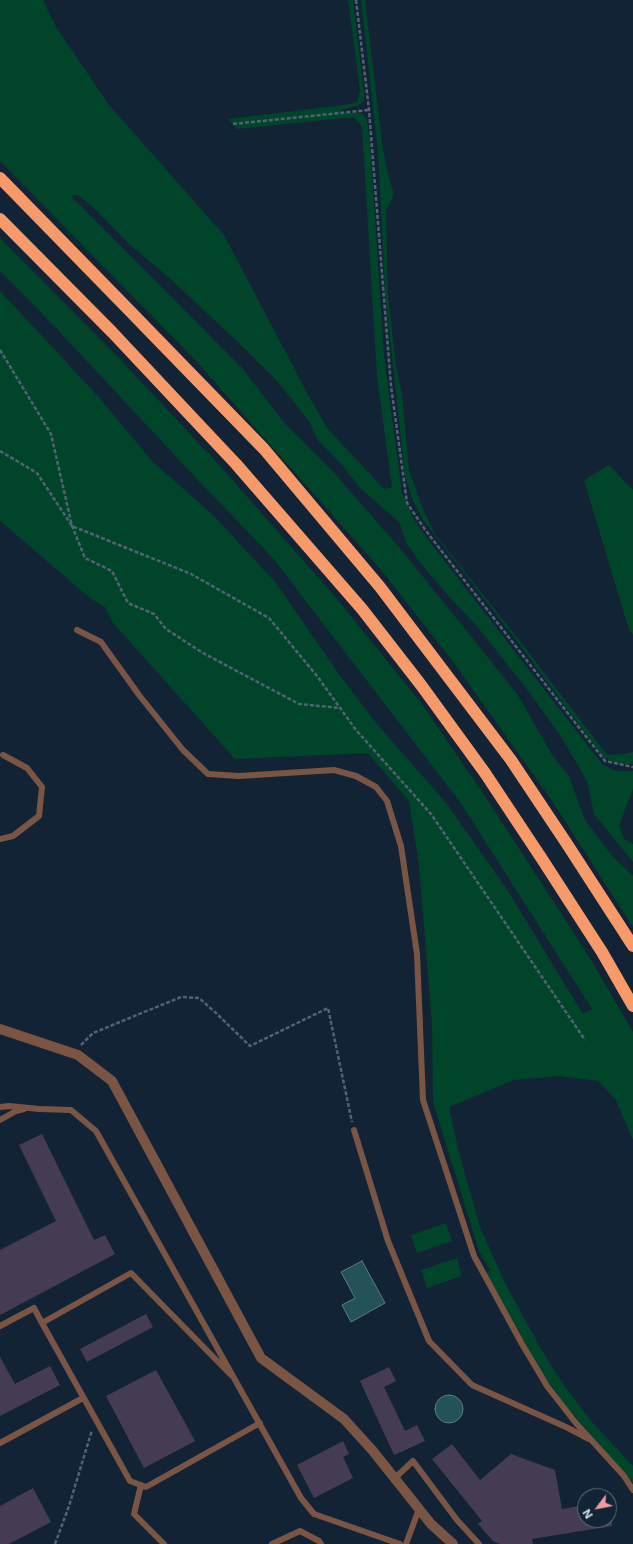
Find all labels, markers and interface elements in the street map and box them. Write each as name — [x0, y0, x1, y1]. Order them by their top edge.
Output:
north arrow — [577, 1488, 617, 1528]
text: N — [580, 1507, 596, 1521]

